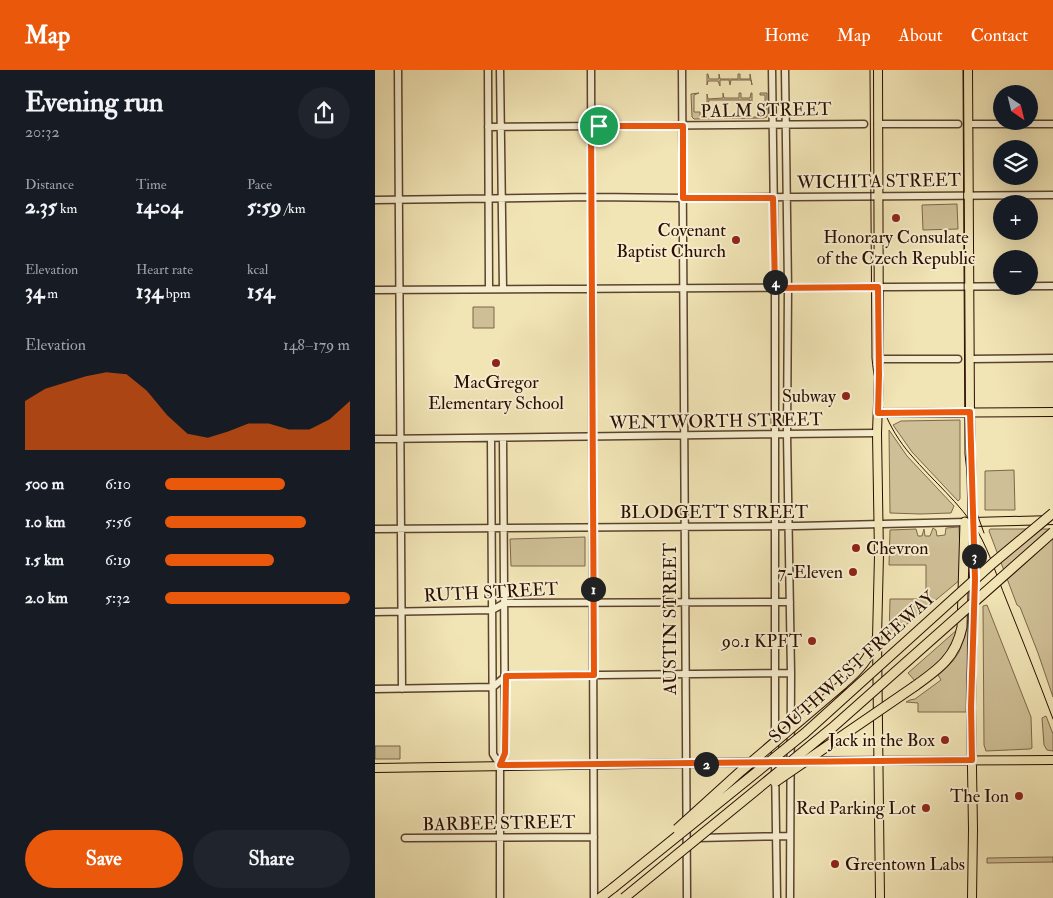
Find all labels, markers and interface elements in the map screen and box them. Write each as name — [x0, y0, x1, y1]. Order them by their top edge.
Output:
text: Map — [25, 20, 70, 51]
text: Home — [764, 24, 809, 47]
text: Map — [837, 24, 871, 47]
text: About — [899, 24, 943, 47]
text: Contact — [971, 24, 1028, 47]
text: Evening run — [25, 85, 163, 120]
north arrow — [993, 85, 1037, 130]
map controls — [993, 85, 1038, 295]
button: share — [298, 87, 350, 139]
street label: PALM STREET — [700, 98, 832, 123]
pin — [578, 105, 620, 147]
icon: arrive — [585, 112, 613, 140]
text: 20:32 — [25, 122, 60, 142]
button: layers — [993, 140, 1038, 185]
street label: WICHITA STREET — [796, 169, 962, 194]
text: Distance — [25, 176, 74, 193]
text: Time — [136, 176, 167, 193]
text: Pace — [247, 176, 272, 193]
text: 2.35 — [25, 193, 57, 220]
text: 14:04 — [136, 193, 182, 220]
text: 5:59 — [247, 193, 281, 220]
button: + — [993, 195, 1038, 240]
text: km — [57, 200, 77, 217]
text: /km — [281, 200, 306, 217]
marker: Honorary Consulate of the Czech Republic — [890, 212, 902, 224]
place label: Covenant Baptist Church — [616, 219, 727, 263]
place label: Honorary Consulate of the Czech Republic — [817, 226, 975, 270]
marker: Covenant Baptist Church — [730, 234, 742, 246]
button: − — [993, 250, 1038, 295]
text: Elevation — [25, 261, 78, 278]
text: Heart rate — [136, 261, 193, 278]
text: kcal — [247, 261, 268, 278]
pin: 4 — [763, 270, 787, 294]
text: 4 — [772, 274, 779, 291]
text: 34 — [25, 278, 44, 305]
text: 134 — [136, 278, 163, 305]
text: 154 — [247, 278, 274, 305]
text: m — [44, 285, 58, 302]
text: bpm — [163, 285, 191, 302]
text: Elevation — [25, 335, 86, 355]
text: 148–179 m — [283, 335, 350, 355]
marker: MacGregor Elementary School — [490, 357, 502, 369]
place label: MacGregor Elementary School — [428, 371, 564, 415]
place label: Subway — [782, 385, 837, 408]
marker: Subway — [840, 390, 852, 402]
street label: WENTWORTH STREET — [608, 408, 824, 435]
text: 500 m — [25, 474, 64, 494]
text: 6:10 — [105, 474, 131, 494]
street label: BLODGETT STREET — [620, 501, 809, 524]
text: 1.0 km — [25, 512, 65, 532]
text: 5:56 — [105, 512, 131, 532]
place label: Chevron — [866, 537, 929, 560]
street label: AUSTIN STREET — [659, 542, 682, 696]
marker: Chevron — [850, 542, 862, 554]
pin: 3 — [961, 544, 987, 568]
text: 3 — [972, 548, 977, 565]
text: 1.5 km — [25, 550, 64, 570]
text: 6:19 — [105, 550, 131, 570]
place label: 7-Eleven — [778, 561, 843, 584]
marker: 7-Eleven — [847, 566, 859, 578]
pin: 1 — [581, 576, 605, 602]
street label: RUTH STREET — [423, 577, 560, 608]
text: 1 — [591, 581, 596, 598]
street label: SOUTHWEST FREEWAY — [764, 586, 941, 748]
text: 2.0 km — [25, 588, 68, 608]
text: 5:32 — [105, 588, 130, 608]
place label: 90.1 KPFT — [720, 630, 803, 653]
marker: 90.1 KPFT — [806, 635, 818, 647]
place label: Jack in the Box — [827, 729, 935, 752]
marker: Jack in the Box — [939, 734, 951, 746]
pin: 2 — [693, 752, 719, 776]
text: 2 — [703, 756, 710, 773]
place label: The Ion — [950, 785, 1009, 808]
marker: The Ion — [1013, 790, 1025, 802]
place label: Red Parking Lot — [796, 797, 916, 820]
marker: Red Parking Lot — [920, 802, 932, 814]
street label: BARBEE STREET — [422, 811, 576, 836]
button: Save — [25, 830, 183, 888]
button: Share — [193, 830, 350, 888]
place label: Greentown Labs — [845, 853, 965, 876]
marker: Greentown Labs — [829, 858, 841, 870]

